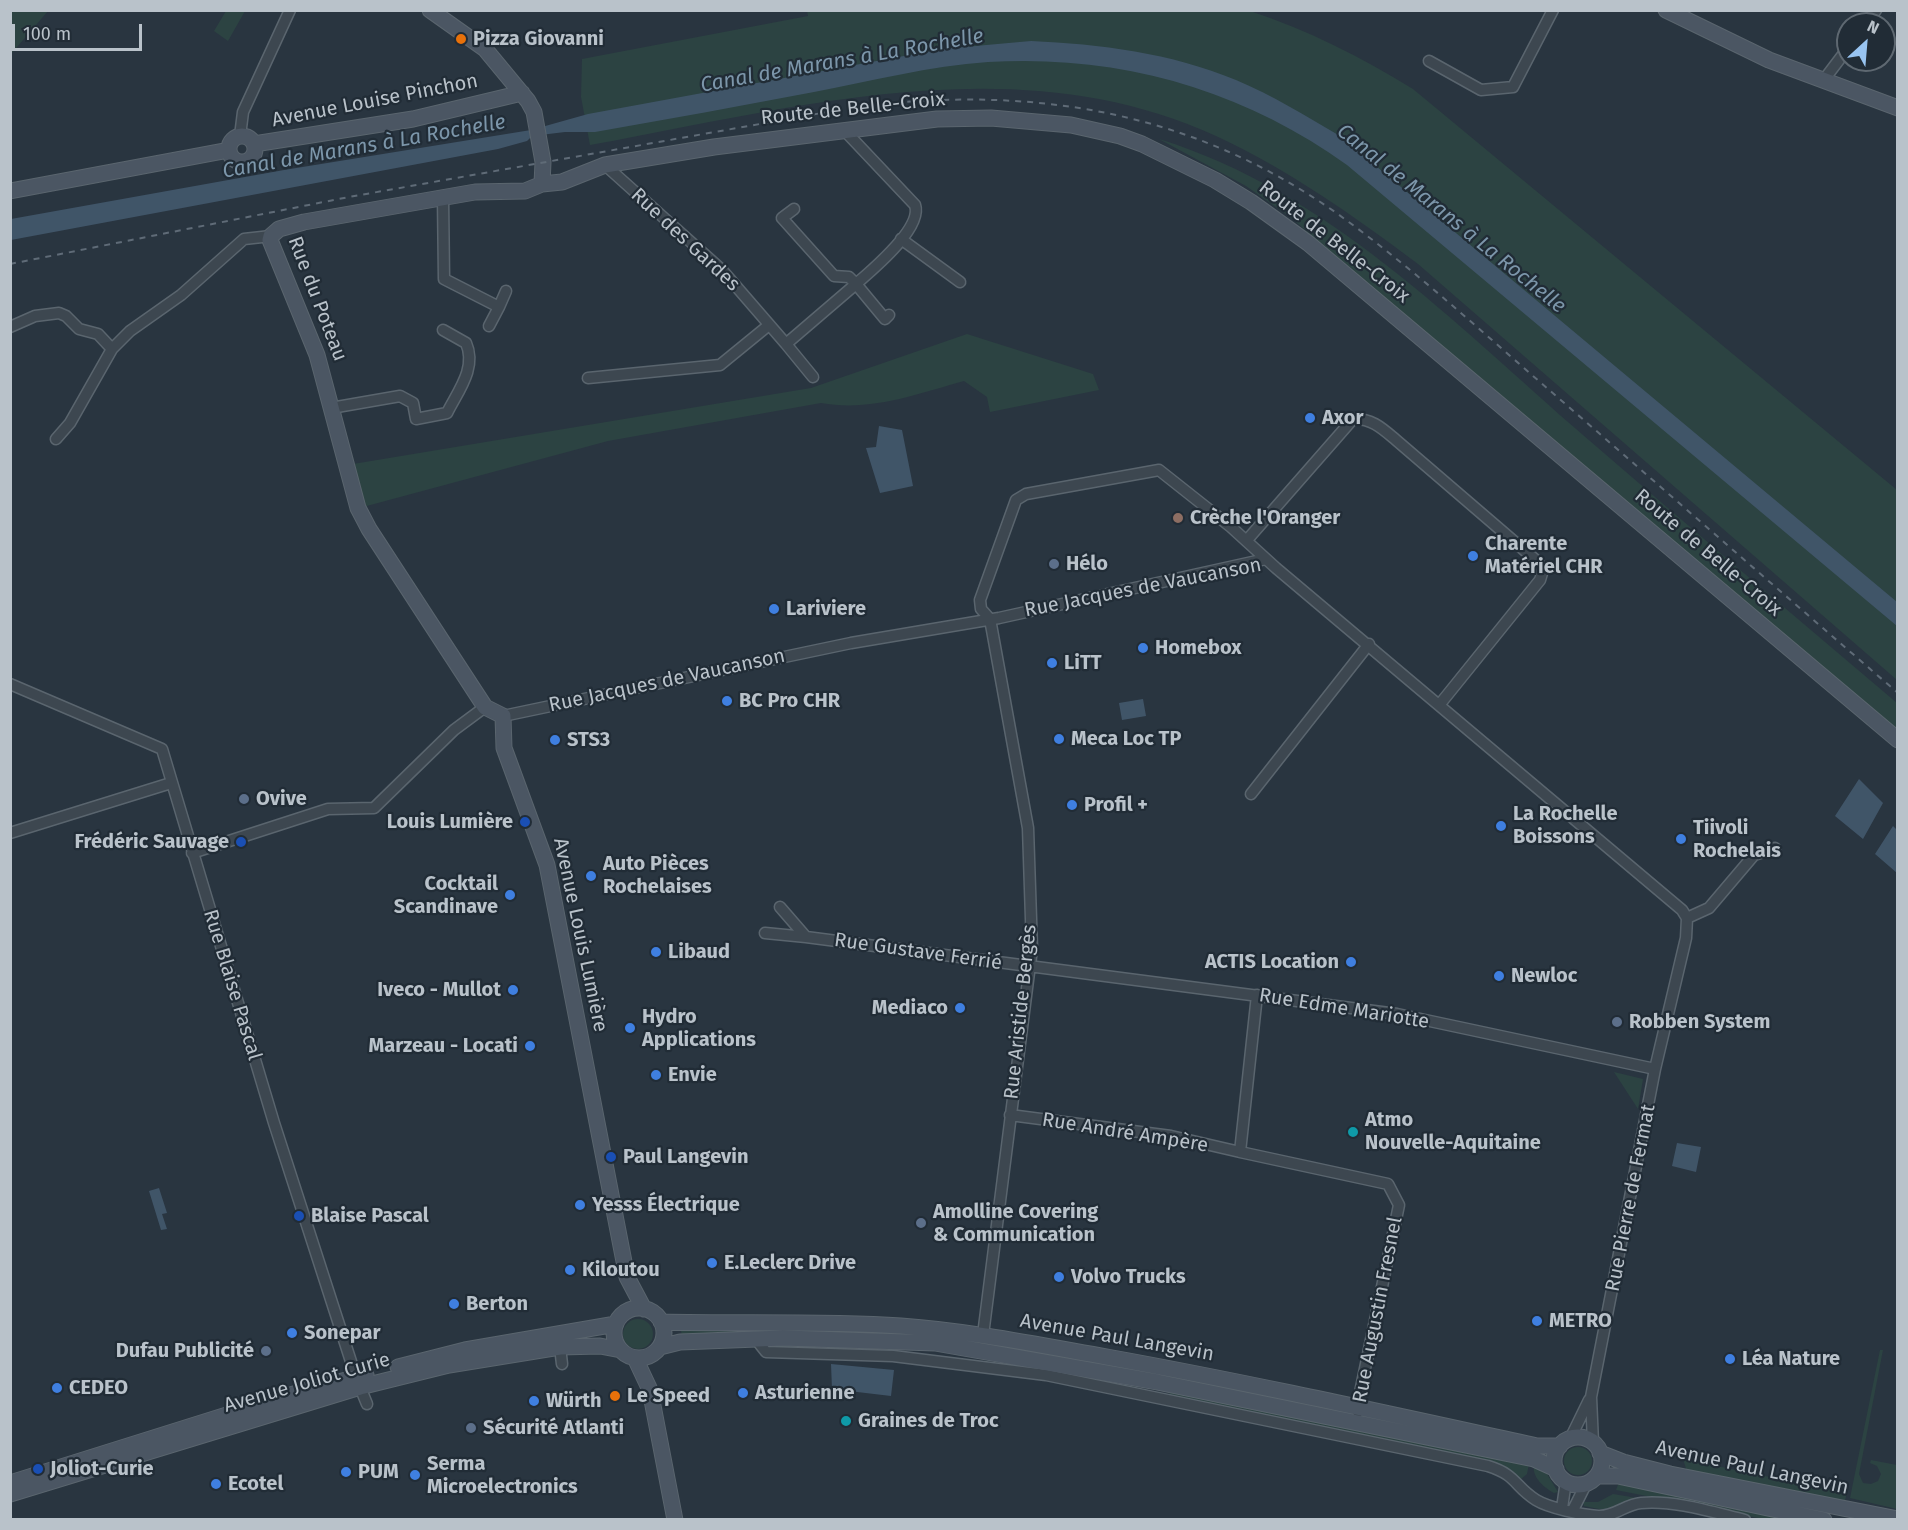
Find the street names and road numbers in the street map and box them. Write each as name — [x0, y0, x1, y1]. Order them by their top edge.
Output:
street label: Avenue Louise Pinchon — [270, 69, 480, 133]
street label: Route de Belle-Croix — [760, 87, 946, 131]
street label: Route de Belle-Croix — [1254, 176, 1414, 308]
street label: Rue des Gardes — [626, 183, 744, 297]
street label: Rue du Poteau — [282, 233, 352, 365]
street label: Route de Belle-Croix — [1629, 484, 1787, 622]
street label: Rue Jacques de Vaucanson — [1022, 553, 1264, 623]
street label: Rue Jacques de Vaucanson — [547, 644, 787, 718]
street label: Avenue Louis Lumière — [548, 836, 612, 1034]
street label: Rue Blaise Pascal — [198, 907, 266, 1063]
street label: Rue Aristide Bergès — [1000, 923, 1042, 1101]
street label: Rue Gustave Ferrié — [833, 928, 1003, 976]
street label: Rue Edme Mariotte — [1257, 984, 1431, 1034]
street label: Rue Pierre de Fermat — [1601, 1102, 1661, 1294]
street label: Rue André Ampère — [1040, 1108, 1210, 1158]
street label: Rue Augustin Fresnel — [1348, 1215, 1408, 1405]
street label: Avenue Paul Langevin — [1018, 1309, 1216, 1367]
street label: Avenue Joliot Curie — [221, 1348, 393, 1418]
street label: Avenue Paul Langevin — [1653, 1436, 1851, 1500]

